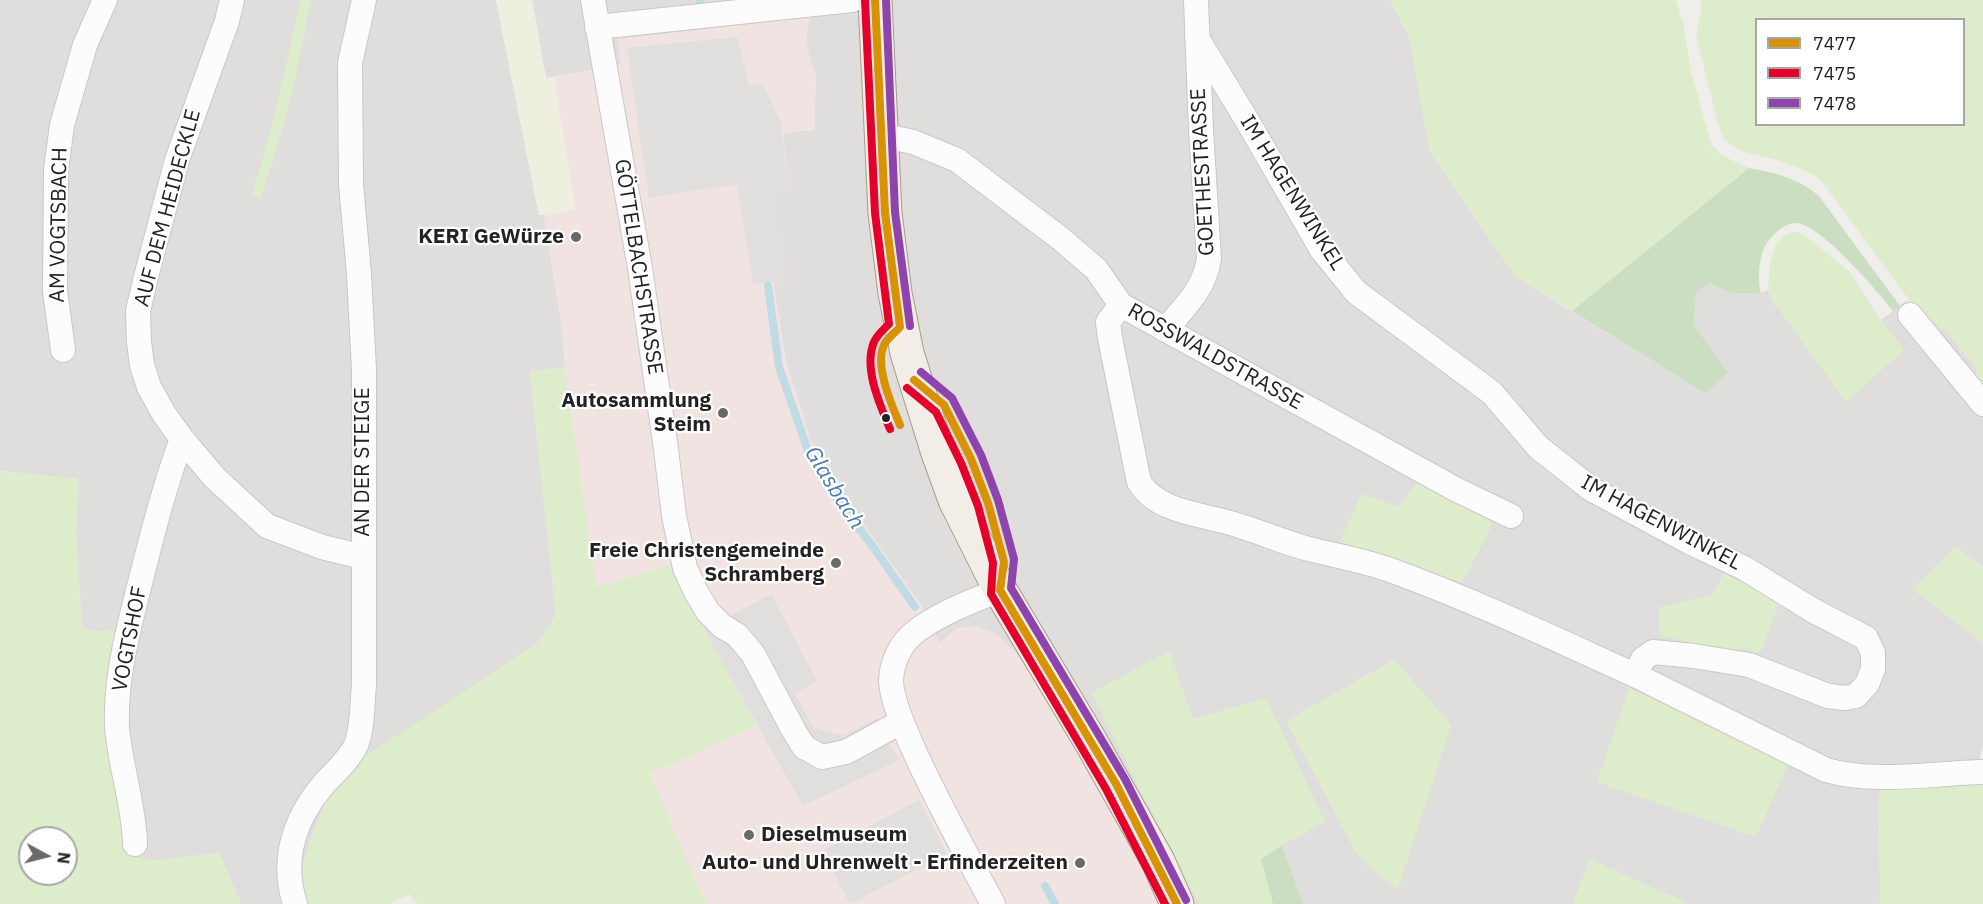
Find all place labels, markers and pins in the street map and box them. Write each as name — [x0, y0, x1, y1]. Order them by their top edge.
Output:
place label: KERI GeWürze — [418, 224, 564, 250]
marker: KERI GeWürze — [569, 230, 583, 244]
place label: Autosammlung Steim — [561, 388, 711, 438]
marker: Autosammlung Steim — [716, 406, 730, 420]
unlabelled marker — [880, 412, 892, 424]
place label: Freie Christengemeinde Schramberg — [589, 538, 824, 588]
marker: Freie Christengemeinde Schramberg — [829, 556, 843, 570]
place label: Dieselmuseum — [761, 822, 907, 848]
marker: Dieselmuseum — [742, 828, 756, 842]
place label: Auto- und Uhrenwelt - Erfinderzeiten — [702, 850, 1068, 876]
marker: Auto- und Uhrenwelt - Erfinderzeiten — [1073, 856, 1087, 870]

